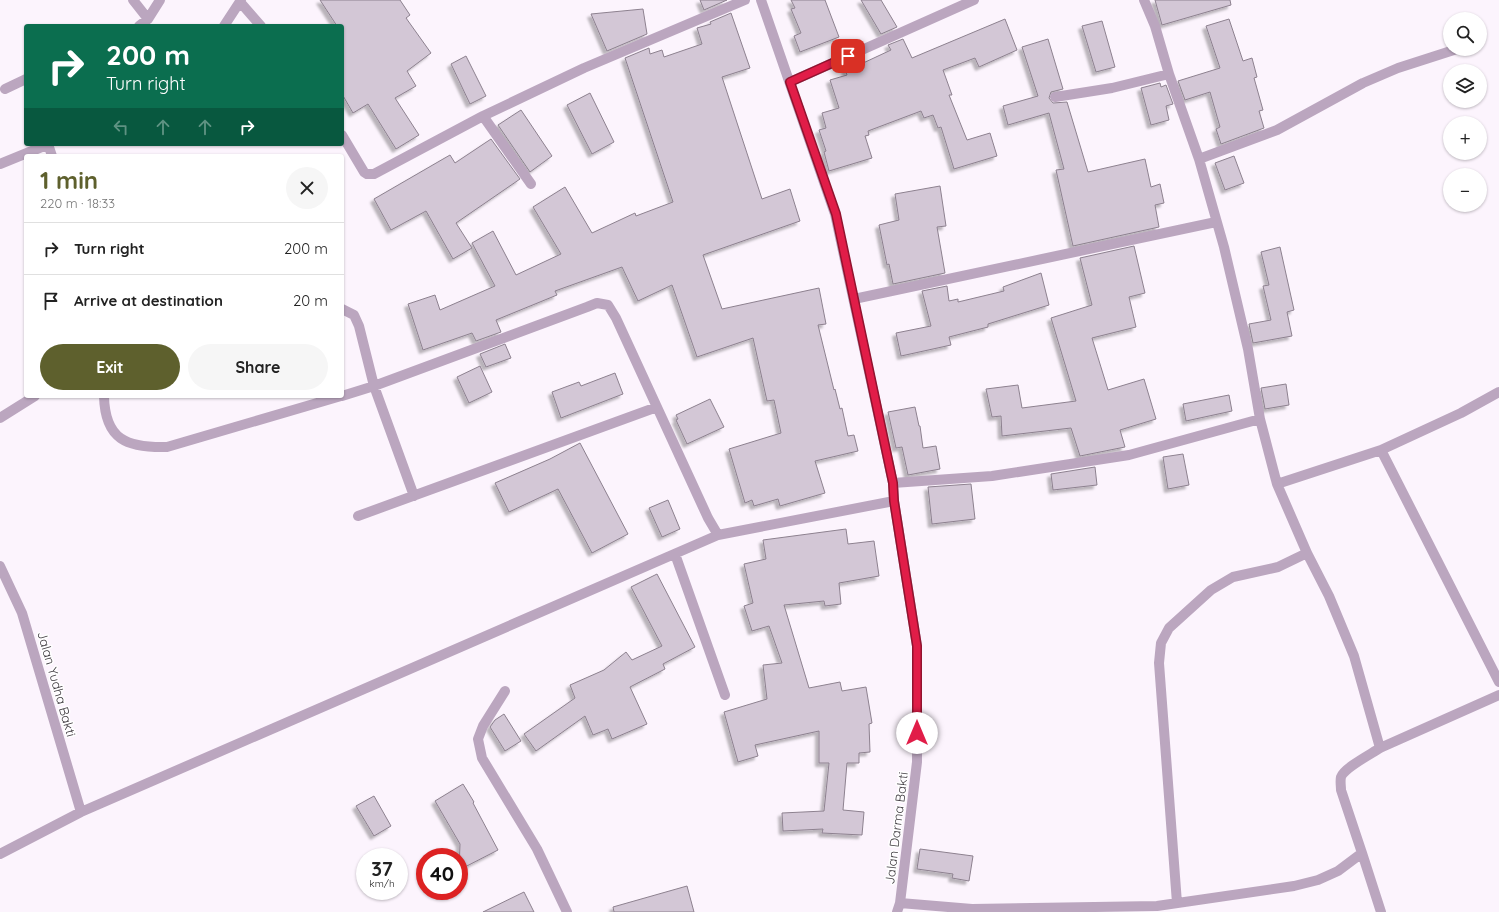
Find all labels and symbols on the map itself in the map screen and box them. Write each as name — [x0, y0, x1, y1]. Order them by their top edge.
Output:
pin — [831, 39, 865, 73]
street label: Jalan Yudha Bakti — [34, 629, 80, 739]
position arrow — [896, 712, 938, 754]
street label: Jalan Darma Bakti — [881, 771, 911, 885]
speed limit sign: 40 — [416, 848, 468, 900]

